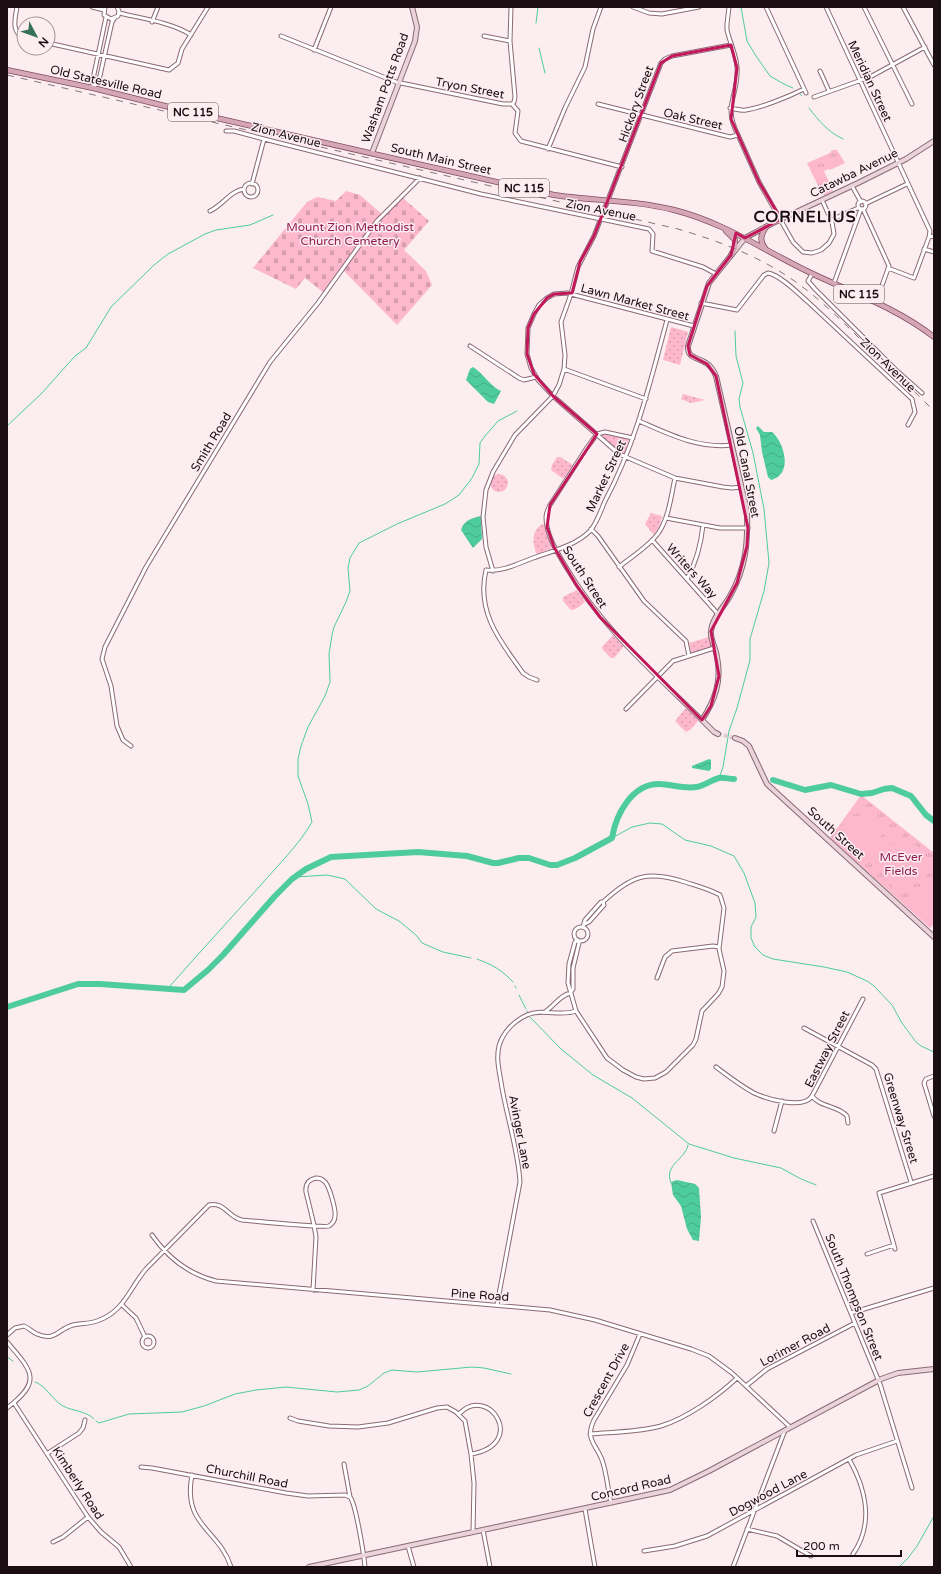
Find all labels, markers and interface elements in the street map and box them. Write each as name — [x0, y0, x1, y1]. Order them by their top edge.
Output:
north arrow — [16, 16, 56, 56]
street label: Washam Potts Road — [359, 31, 411, 145]
text: N — [35, 35, 51, 50]
street label: Meridian Street — [845, 38, 895, 124]
street label: Old Statesville Road — [49, 62, 163, 102]
street label: Hickory Street — [616, 63, 656, 144]
street label: Tryon Street — [435, 74, 506, 102]
road number: NC 115 — [168, 103, 218, 121]
street label: Oak Street — [662, 105, 724, 133]
street label: Zion Avenue — [250, 120, 322, 150]
street label: South Main Street — [389, 141, 493, 178]
street label: Catawba Avenue — [808, 146, 900, 200]
road number: NC 115 — [499, 179, 549, 197]
street label: Zion Avenue — [565, 196, 638, 224]
district label: CORNELIUS — [753, 207, 857, 227]
park label: Mount Zion Methodist Church Cemetery — [286, 220, 414, 248]
street label: Lawn Market Street — [579, 281, 691, 323]
road number: NC 115 — [834, 285, 884, 303]
street label: Zion Avenue — [857, 335, 919, 395]
street label: Smith Road — [188, 410, 234, 474]
street label: Old Canal Street — [731, 425, 763, 519]
street label: Market Street — [583, 437, 629, 514]
street label: Writers Way — [664, 541, 721, 602]
street label: South Street — [560, 543, 611, 611]
street label: South Street — [805, 804, 867, 862]
park label: McEver Fields — [880, 850, 923, 878]
street label: Eastway Street — [802, 1008, 853, 1090]
street label: Greenway Street — [881, 1071, 922, 1165]
street label: Avinger Lane — [506, 1094, 534, 1170]
street label: South Thompson Street — [822, 1232, 886, 1363]
street label: Pine Road — [450, 1286, 510, 1304]
street label: Lorimer Road — [758, 1321, 832, 1369]
street label: Crescent Drive — [580, 1340, 632, 1420]
street label: Kimberly Road — [49, 1444, 107, 1522]
street label: Churchill Road — [205, 1461, 289, 1491]
street label: Dogwood Lane — [727, 1467, 809, 1519]
street label: Concord Road — [590, 1472, 672, 1504]
scale bar — [797, 1532, 901, 1558]
text: 200 m — [803, 1539, 840, 1553]

